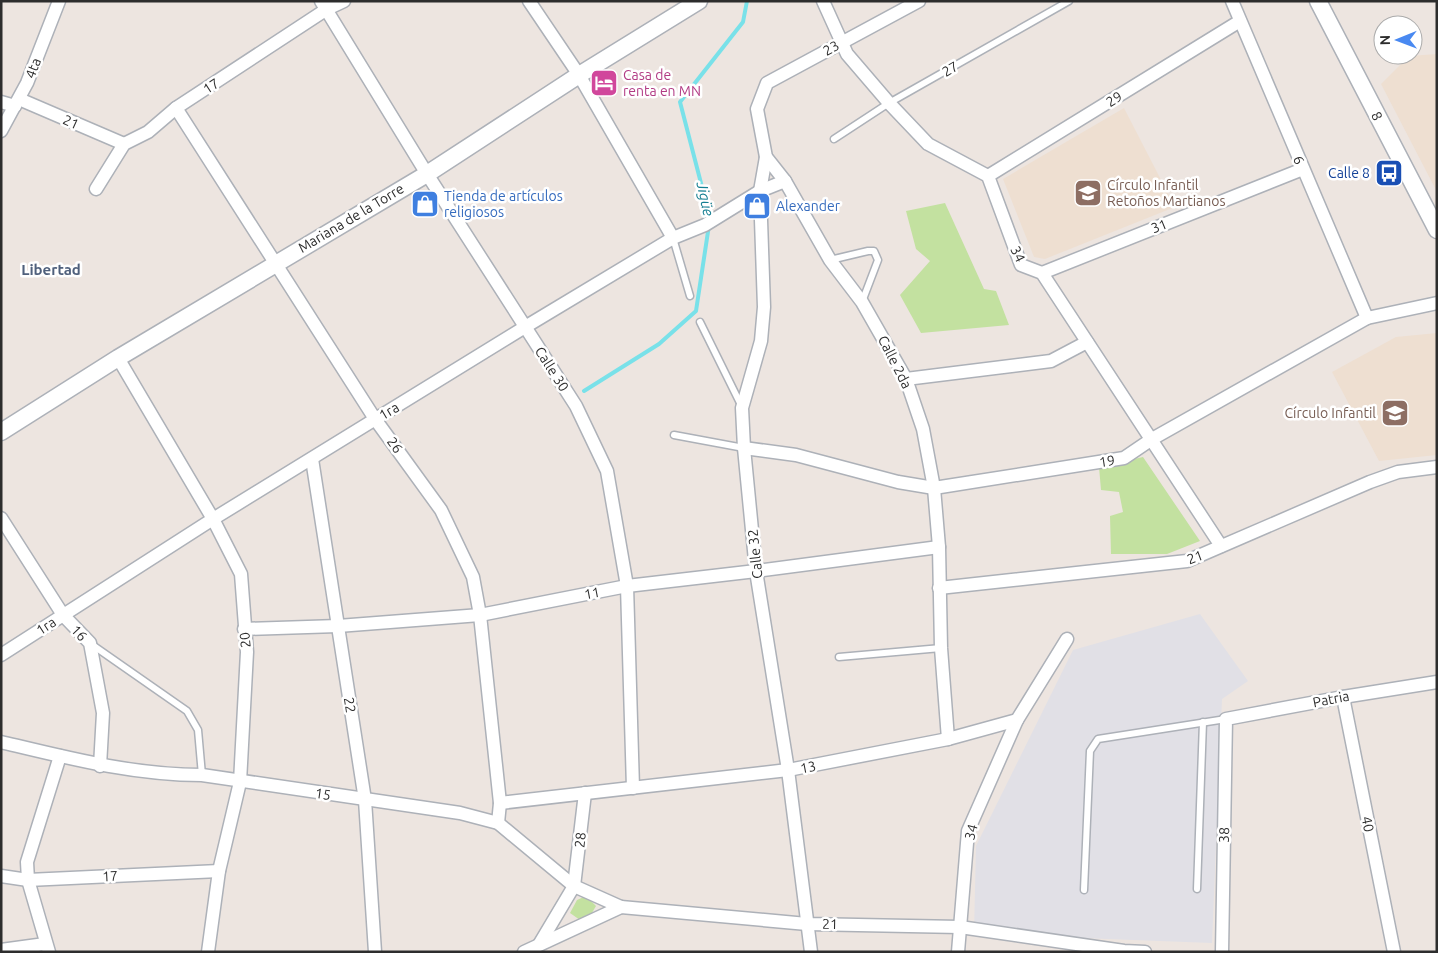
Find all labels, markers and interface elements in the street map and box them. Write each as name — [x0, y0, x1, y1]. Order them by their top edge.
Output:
north arrow — [1373, 15, 1423, 65]
text: N — [1377, 35, 1393, 46]
street label: 23 — [820, 37, 842, 59]
street label: 4ta — [22, 56, 44, 80]
street label: 27 — [939, 58, 961, 80]
place label: Casa de renta en MN — [623, 67, 701, 99]
hotel icon: Casa de renta en MN — [589, 68, 619, 98]
street label: 17 — [200, 75, 222, 97]
street label: 29 — [1103, 88, 1125, 110]
street label: 8 — [1368, 109, 1386, 123]
street label: 21 — [61, 111, 81, 133]
street label: 6 — [1290, 153, 1308, 167]
bus stop icon: Calle 8 — [1374, 158, 1404, 188]
place label: Calle 8 — [1328, 165, 1370, 181]
place label: Círculo Infantil Retoños Martianos — [1107, 177, 1226, 209]
school or university icon: Círculo Infantil Retoños Martianos — [1073, 178, 1103, 208]
water label: Jigüe — [693, 179, 717, 218]
street label: Mariana de la Torre — [295, 180, 407, 256]
place label: Tienda de artículos religiosos — [444, 188, 563, 220]
shop icon: Tienda de artículos religiosos — [410, 189, 440, 219]
shop icon: Alexander — [742, 191, 772, 221]
place label: Alexander — [776, 198, 841, 214]
street label: 31 — [1149, 216, 1169, 236]
street label: 34 — [1007, 243, 1029, 265]
district label: Libertad — [21, 261, 81, 278]
street label: Calle 2da — [875, 333, 915, 391]
street label: Calle 30 — [532, 344, 572, 394]
school or university icon: Círculo Infantil — [1380, 398, 1410, 428]
street label: 1ra — [376, 399, 402, 423]
place label: Círculo Infantil — [1284, 405, 1376, 421]
street label: 26 — [384, 434, 406, 456]
street label: 19 — [1098, 452, 1116, 470]
street label: Calle 32 — [744, 528, 766, 580]
street label: 21 — [1185, 547, 1205, 567]
street label: 11 — [583, 584, 601, 602]
street label: 1ra — [33, 614, 59, 638]
street label: 16 — [68, 622, 90, 644]
street label: 20 — [236, 631, 254, 649]
street label: Patria — [1311, 688, 1351, 710]
street label: 22 — [341, 696, 359, 714]
street label: 13 — [799, 758, 817, 776]
street label: 15 — [314, 785, 332, 803]
street label: 40 — [1359, 815, 1377, 833]
street label: 34 — [961, 822, 981, 842]
street label: 38 — [1216, 827, 1232, 843]
street label: 28 — [571, 831, 589, 849]
street label: 17 — [102, 868, 118, 884]
street label: 21 — [822, 916, 838, 932]

